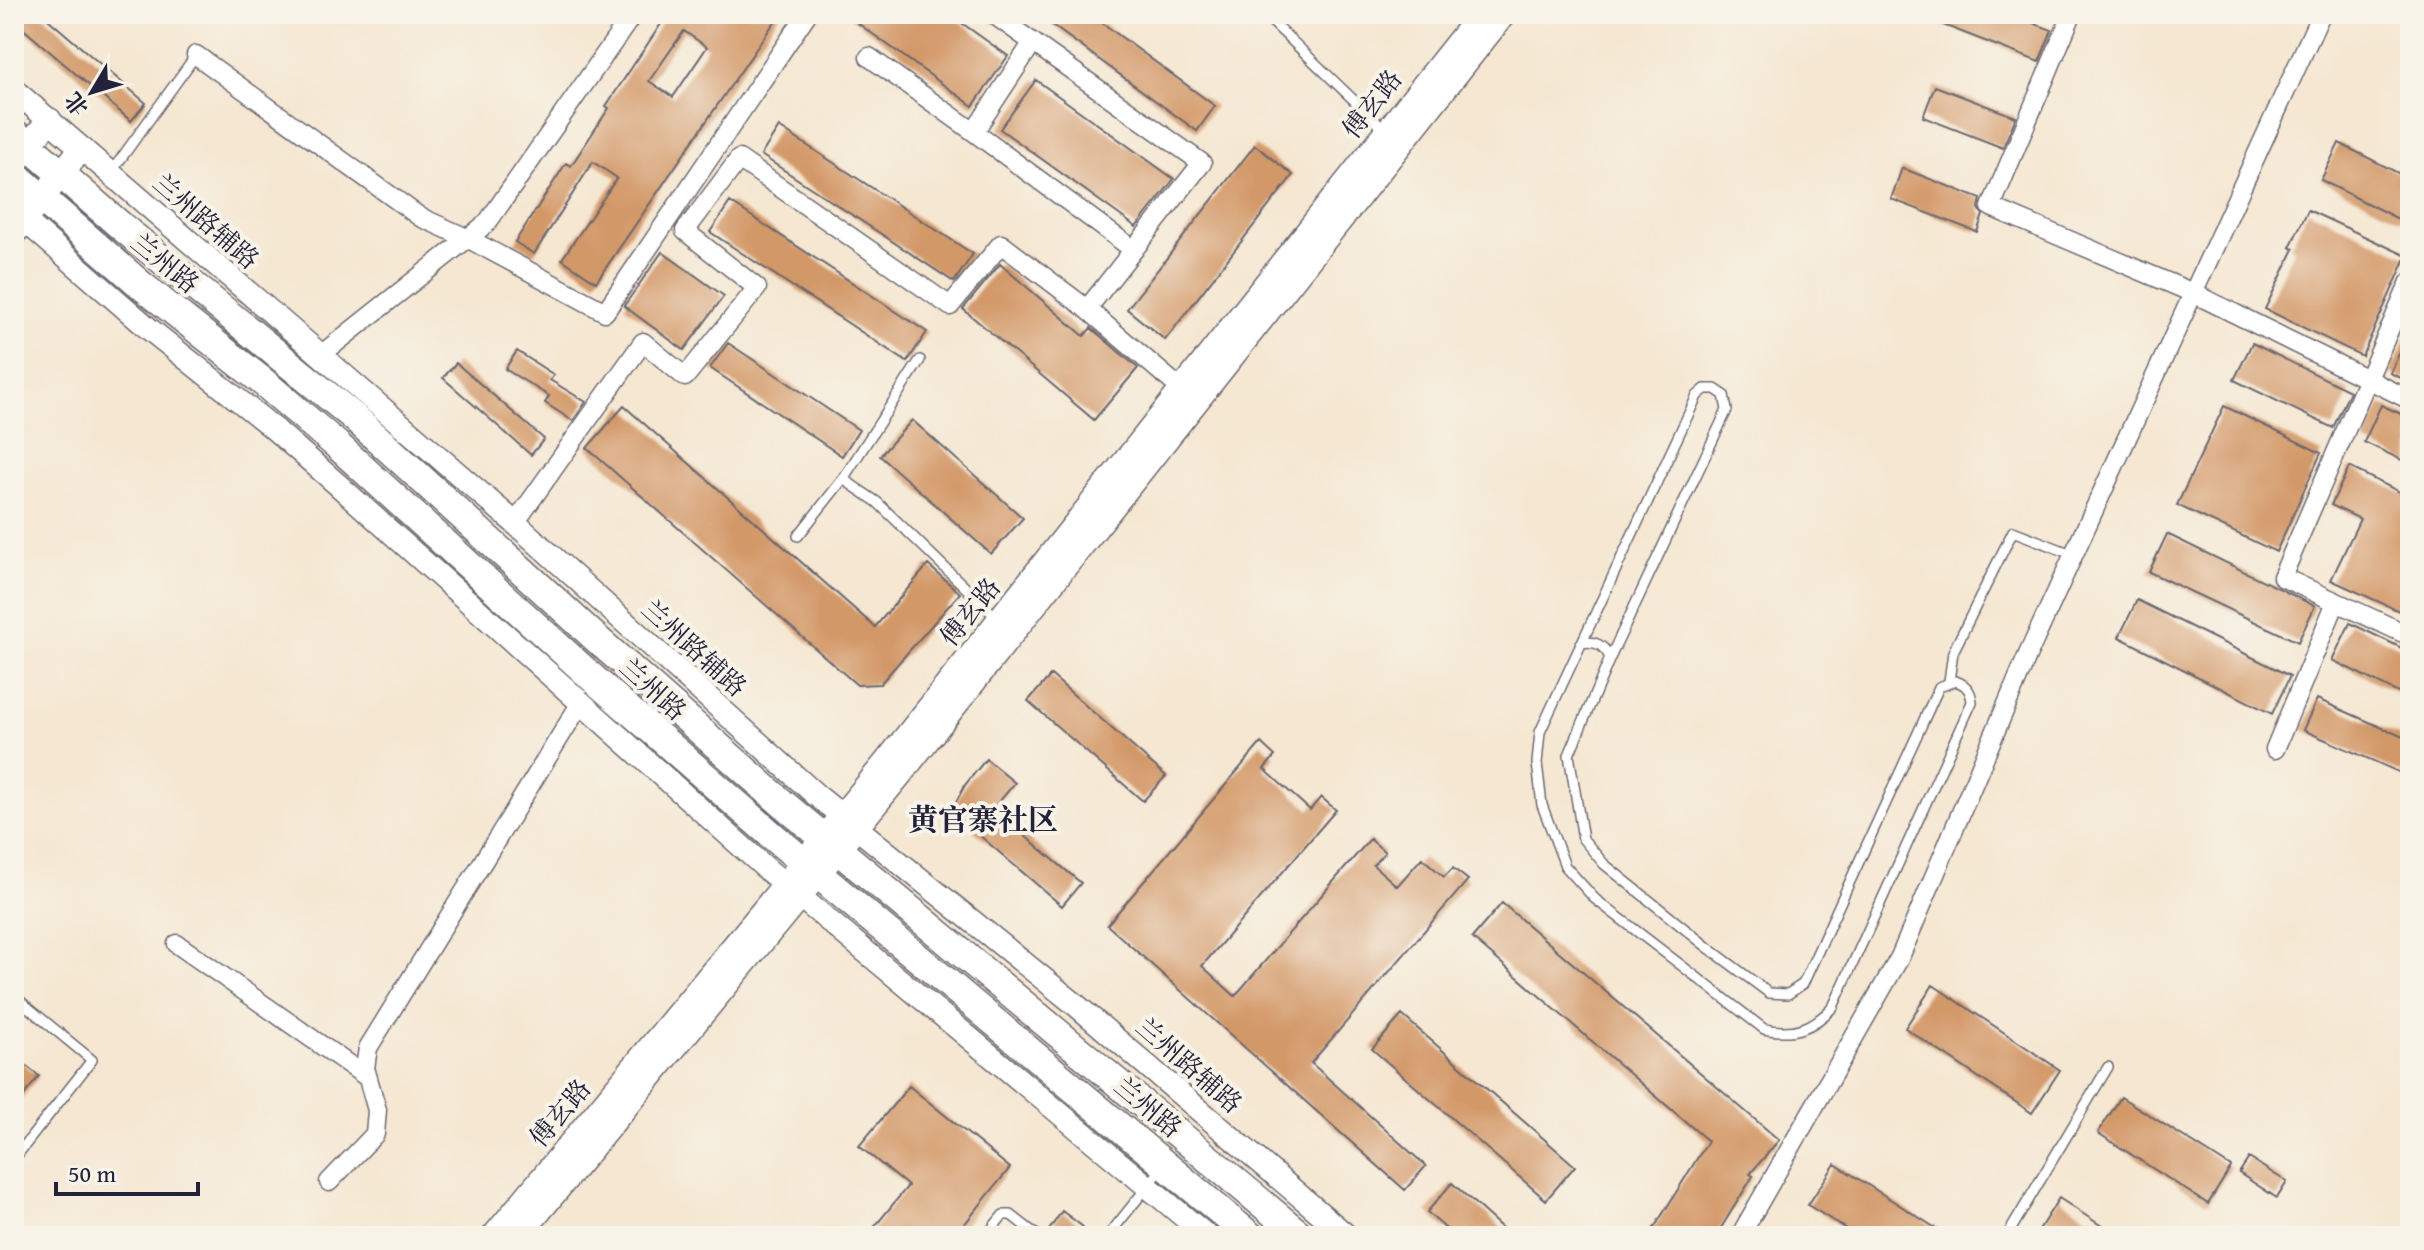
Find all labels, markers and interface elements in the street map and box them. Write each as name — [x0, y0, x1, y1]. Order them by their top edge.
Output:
north arrow — [52, 52, 132, 132]
street label: 傅玄路 — [1332, 61, 1411, 146]
text: 北 — [57, 86, 96, 123]
street label: 兰州路辅路 — [147, 167, 265, 275]
street label: 兰州路 — [125, 226, 205, 300]
street label: 傅玄路 — [930, 569, 1009, 654]
street label: 兰州路辅路 — [635, 593, 753, 703]
street label: 兰州路 — [614, 651, 692, 727]
district label: 黄官寨社区 — [908, 797, 1058, 841]
street label: 兰州路辅路 — [1130, 1011, 1248, 1119]
street label: 傅玄路 — [520, 1070, 600, 1155]
street label: 兰州路 — [1108, 1070, 1188, 1144]
scale bar — [56, 1146, 198, 1196]
text: 50 m — [68, 1156, 116, 1191]

